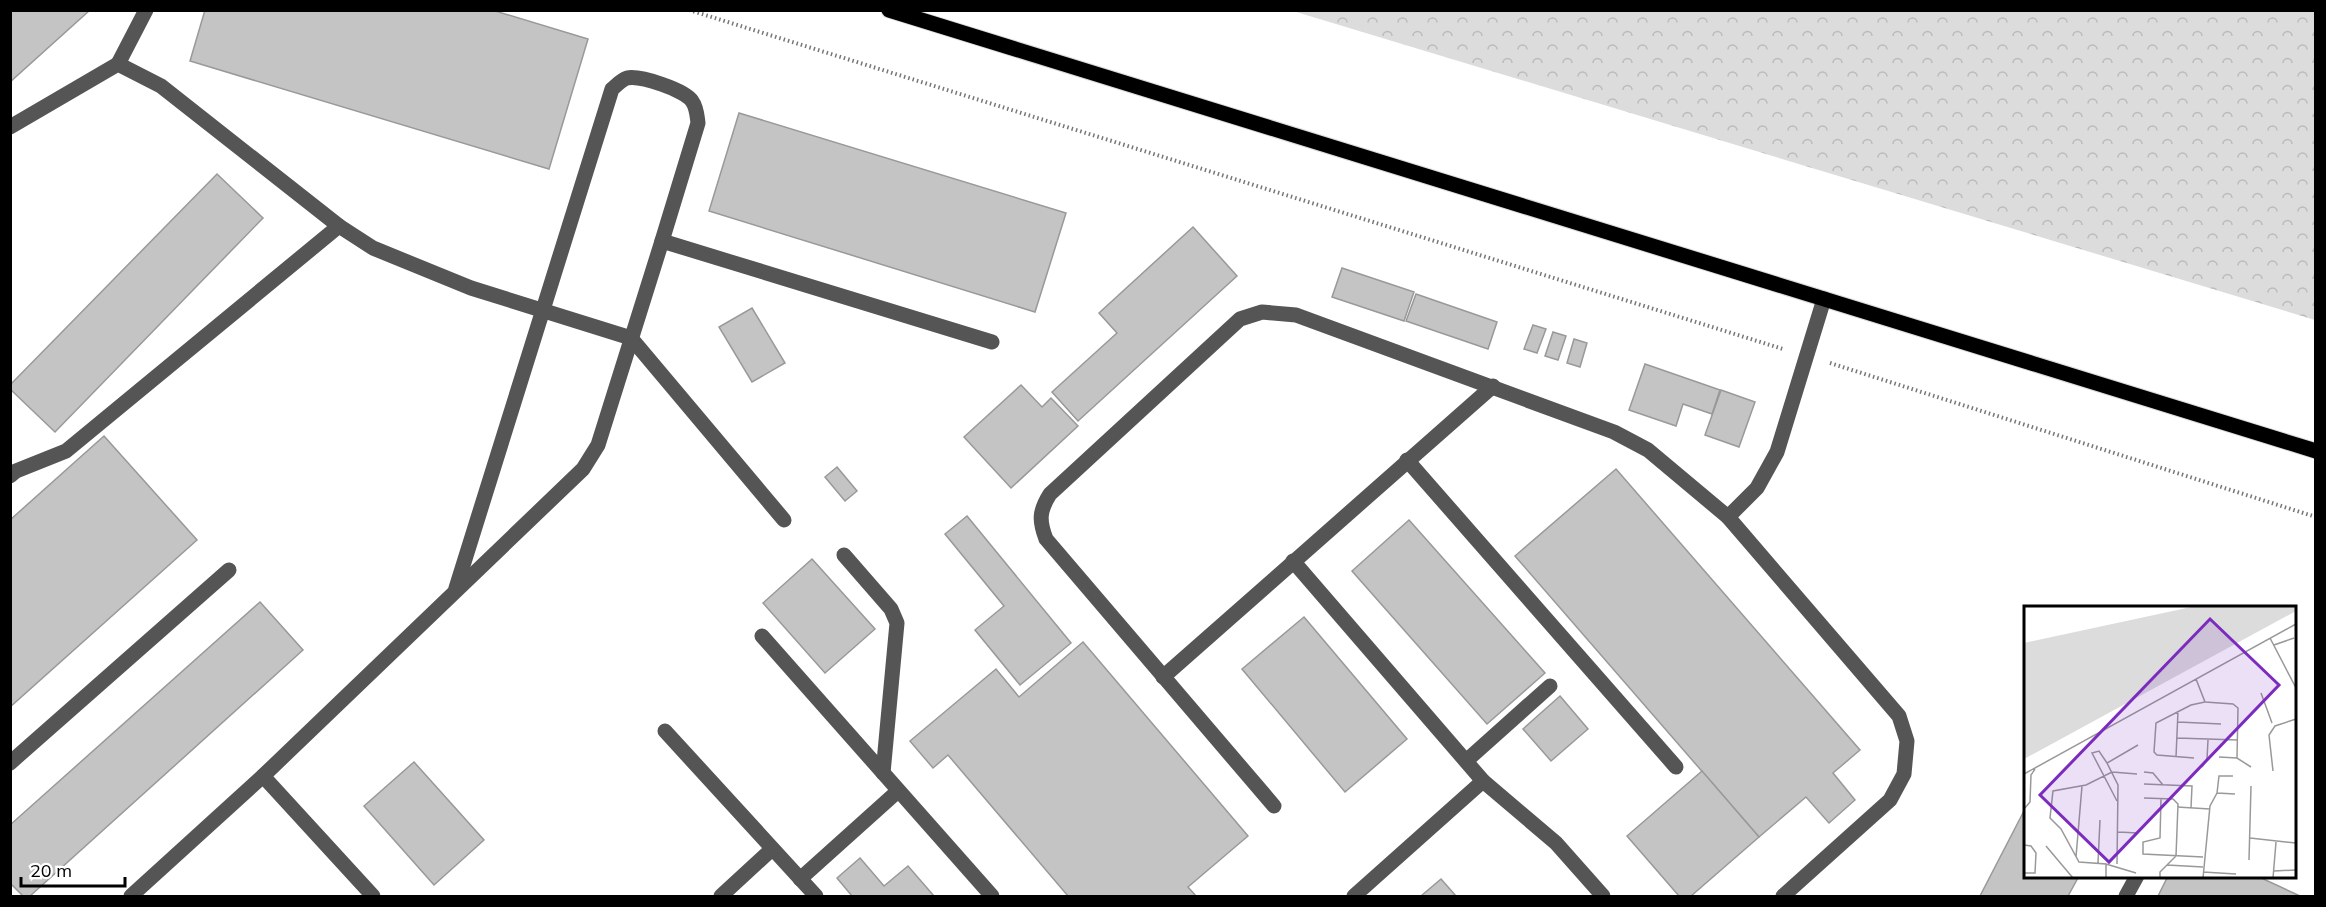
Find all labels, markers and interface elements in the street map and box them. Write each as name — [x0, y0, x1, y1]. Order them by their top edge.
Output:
inset map — [2024, 606, 2296, 877]
scale bar — [21, 850, 124, 888]
text: 20 m — [30, 859, 72, 882]

